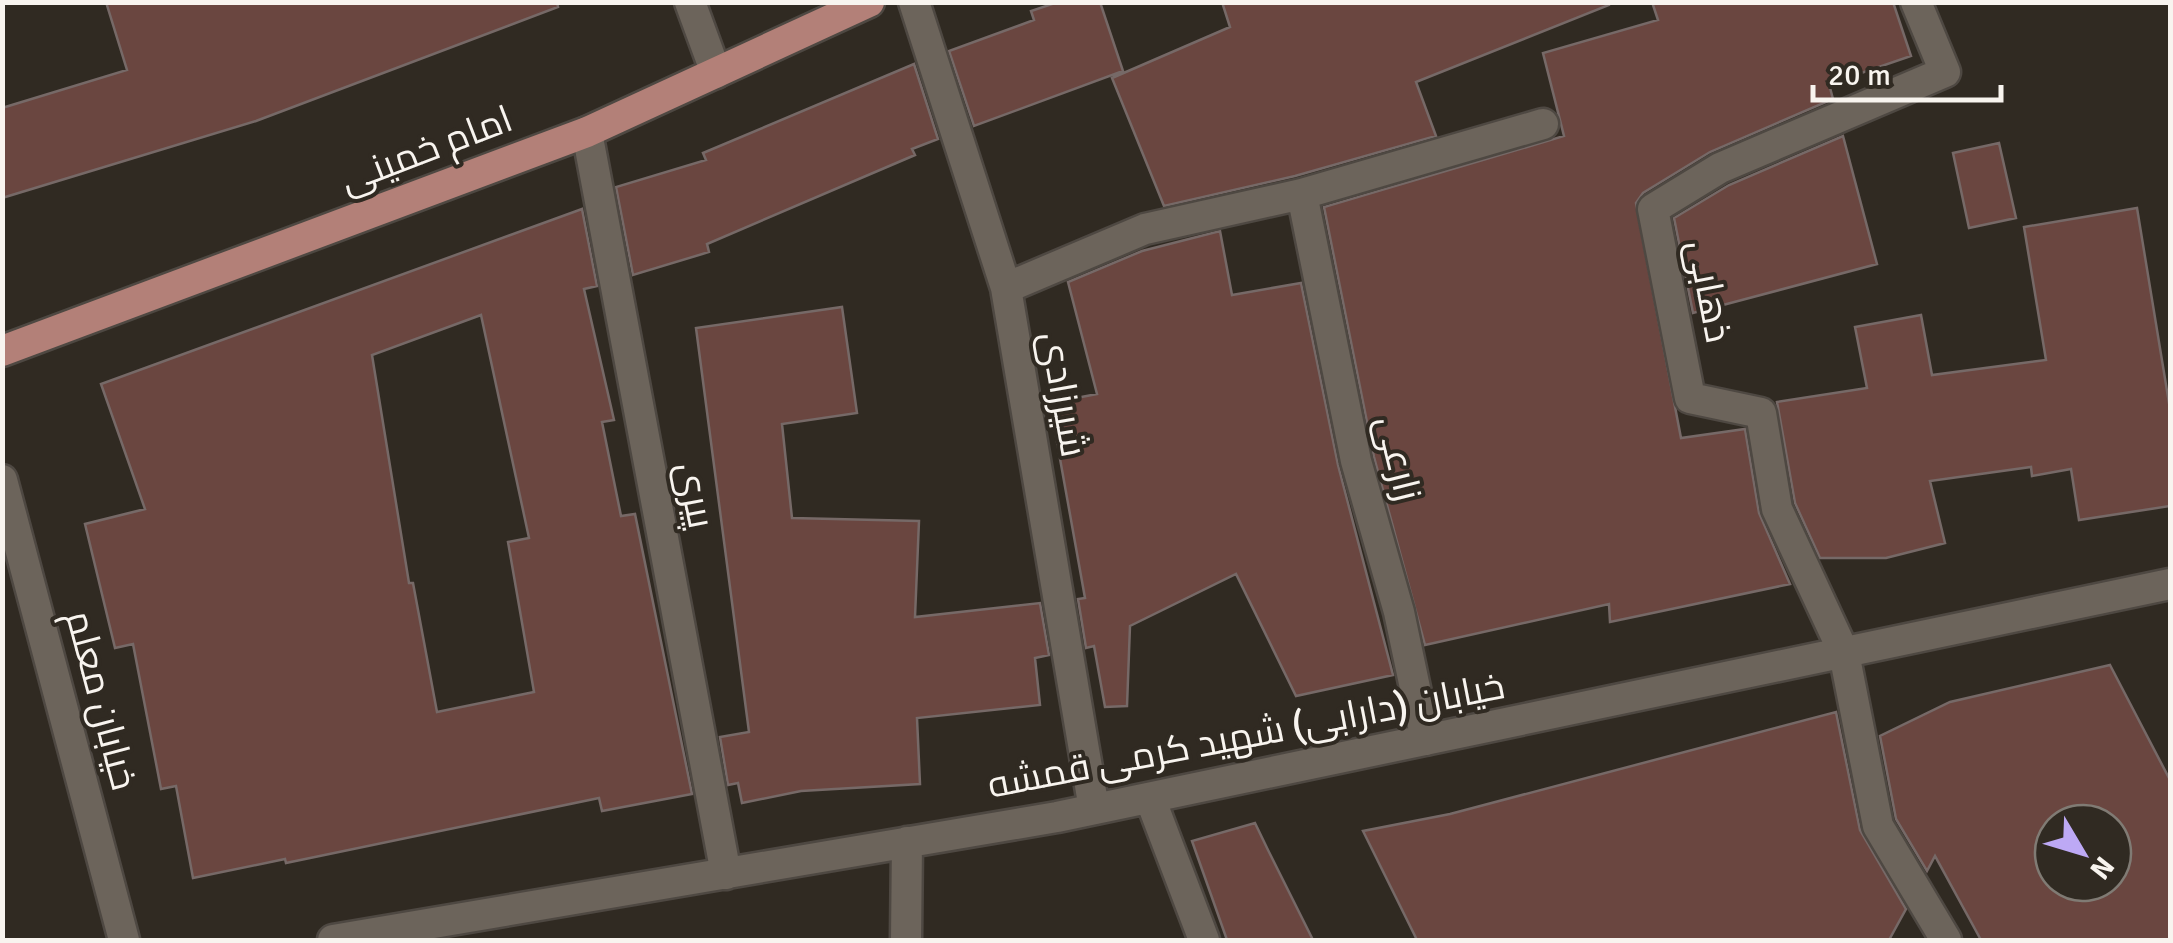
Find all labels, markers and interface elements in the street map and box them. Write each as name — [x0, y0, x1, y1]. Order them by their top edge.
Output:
scale bar — [1813, 40, 2000, 102]
text: 20 m — [1828, 57, 1891, 94]
street label: امام خمینی — [333, 95, 520, 206]
street label: ذهابی — [1677, 236, 1742, 346]
street label: شیرزادی — [1029, 328, 1098, 461]
street label: زارعی — [1365, 411, 1432, 506]
street label: پیری — [665, 458, 725, 533]
street label: خیابان معلم — [53, 605, 148, 795]
street label: خیابان (دارابی) شهید کرمی قمشه — [984, 662, 1509, 809]
north arrow — [2033, 803, 2133, 903]
text: N — [2083, 850, 2121, 886]

